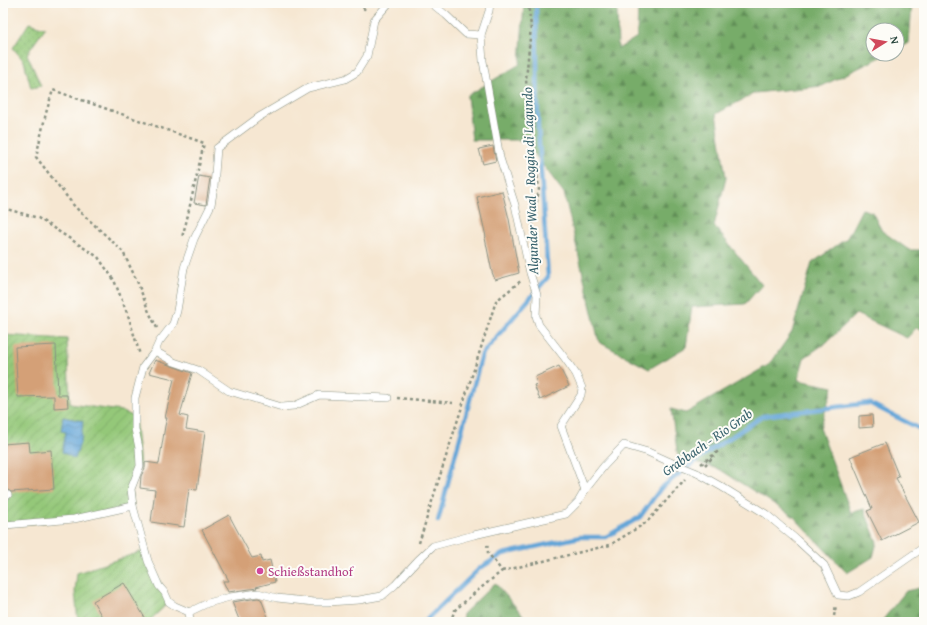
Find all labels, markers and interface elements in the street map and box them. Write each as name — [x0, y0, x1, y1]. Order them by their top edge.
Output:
north arrow — [865, 22, 905, 62]
text: N — [886, 35, 903, 46]
water label: Algunder Waal - Roggia di Lagundo — [517, 87, 543, 276]
water label: Grabbach - Rio Grab — [658, 403, 757, 481]
place label: Schießstandhof — [268, 562, 355, 581]
marker: Schießstandhof — [255, 566, 265, 576]

